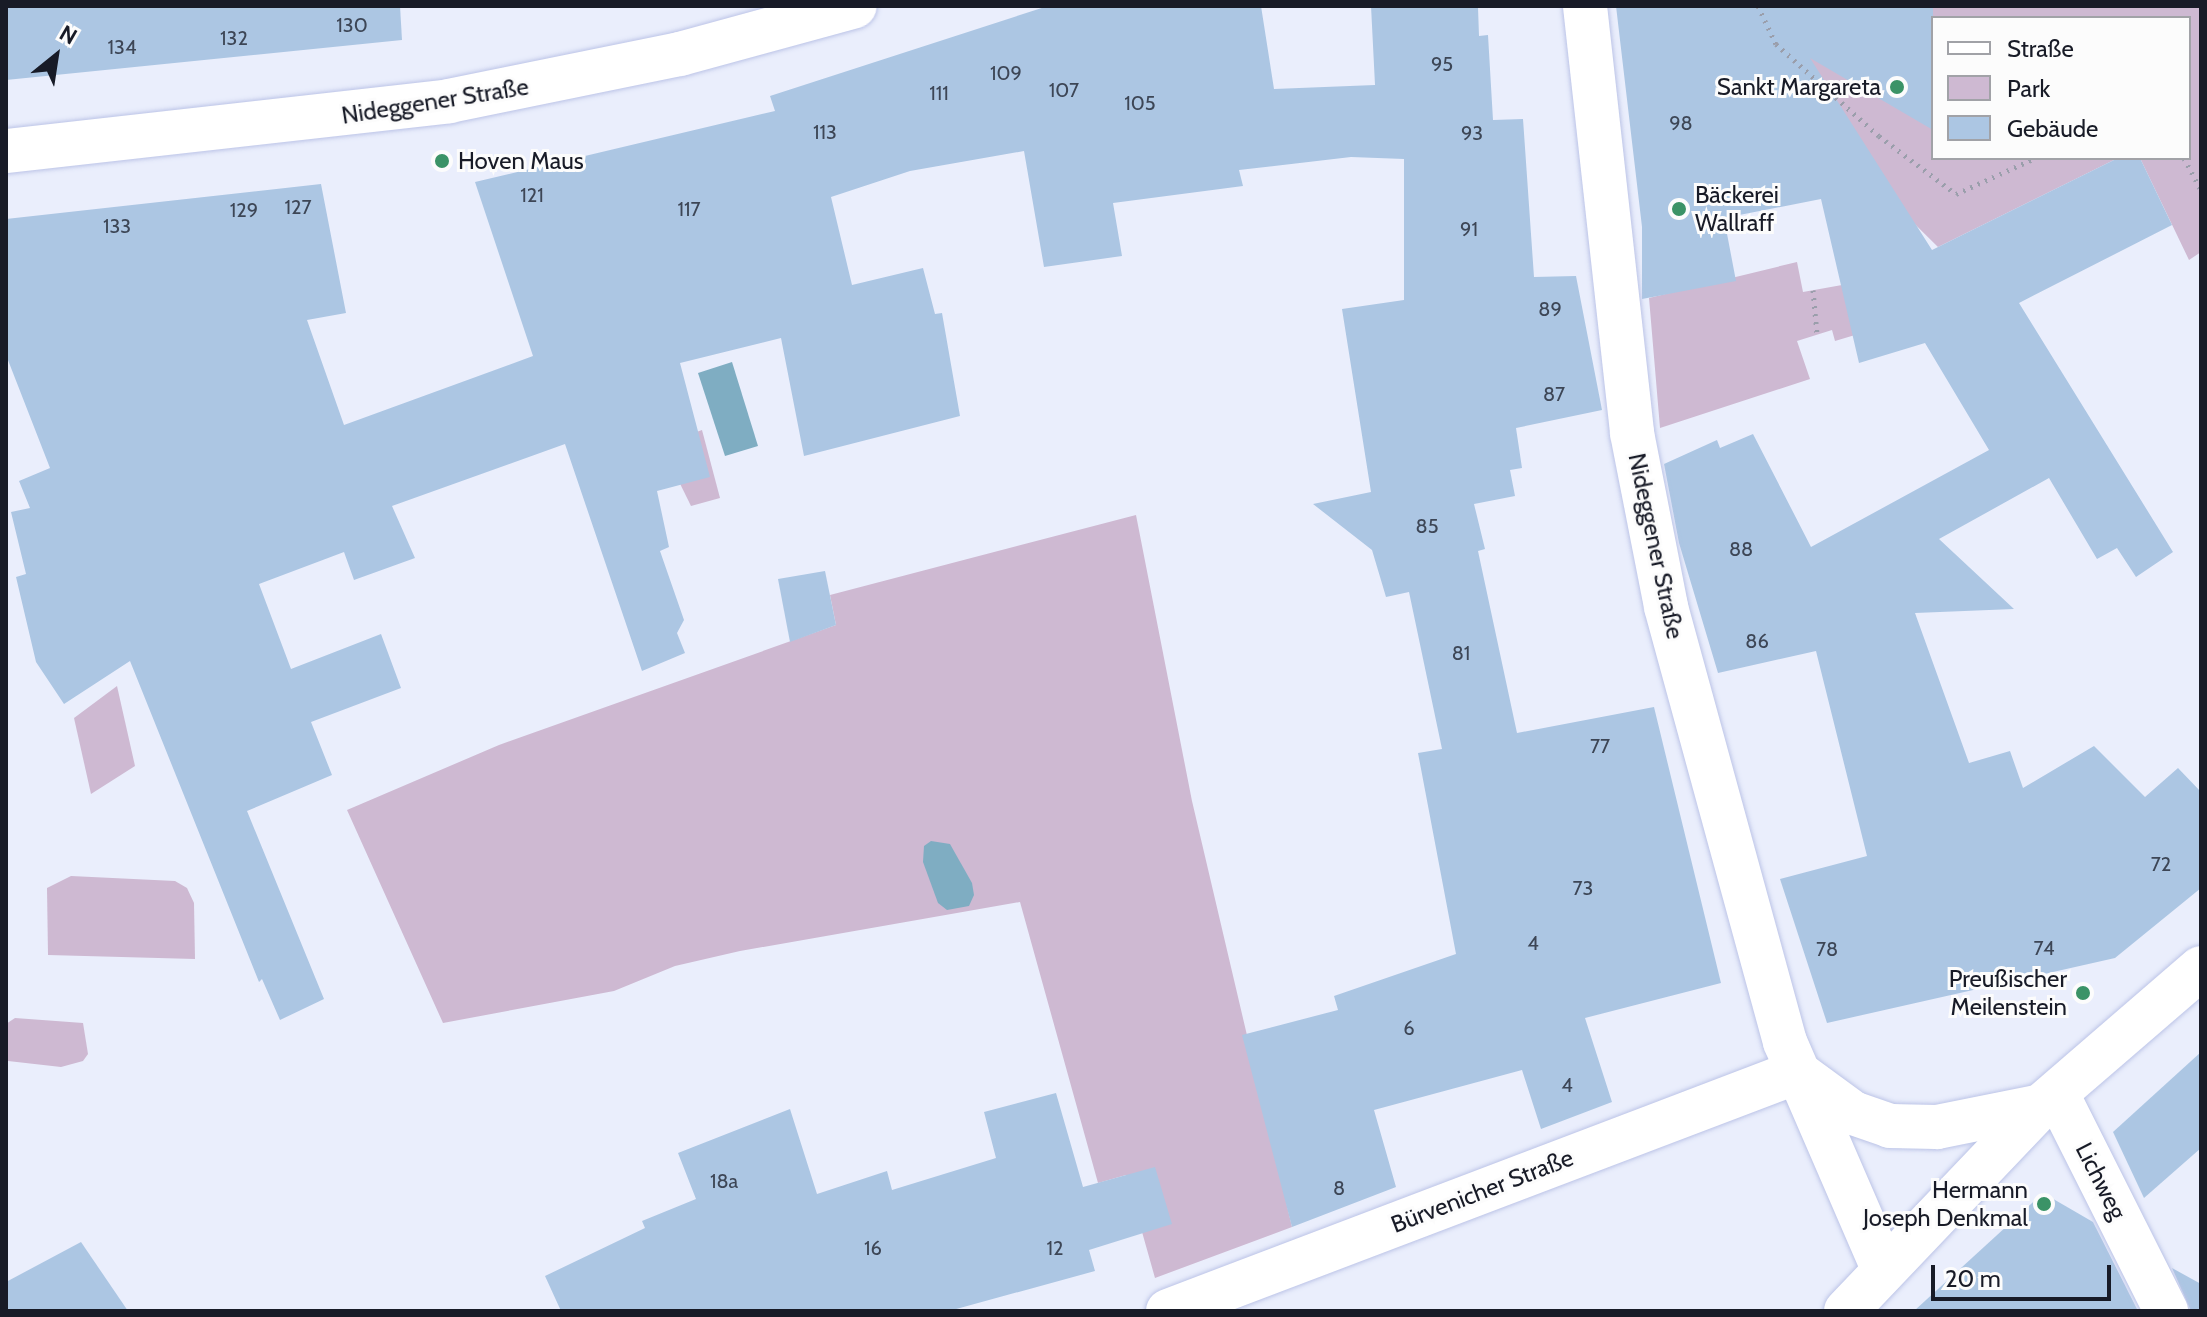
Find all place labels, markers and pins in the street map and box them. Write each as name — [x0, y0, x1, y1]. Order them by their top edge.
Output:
place label: Sankt Margareta — [1717, 73, 1881, 101]
marker: Sankt Margareta — [1888, 78, 1906, 96]
place label: Hoven Maus — [458, 147, 584, 175]
marker: Hoven Maus — [433, 152, 451, 170]
place label: Bäckerei Wallraff — [1695, 181, 1779, 237]
marker: Bäckerei Wallraff — [1670, 200, 1688, 218]
place label: Preußischer Meilenstein — [1949, 965, 2067, 1021]
marker: Preußischer Meilenstein — [2074, 984, 2092, 1002]
place label: Hermann Joseph Denkmal — [1863, 1176, 2028, 1232]
marker: Hermann Joseph Denkmal — [2035, 1195, 2053, 1213]

